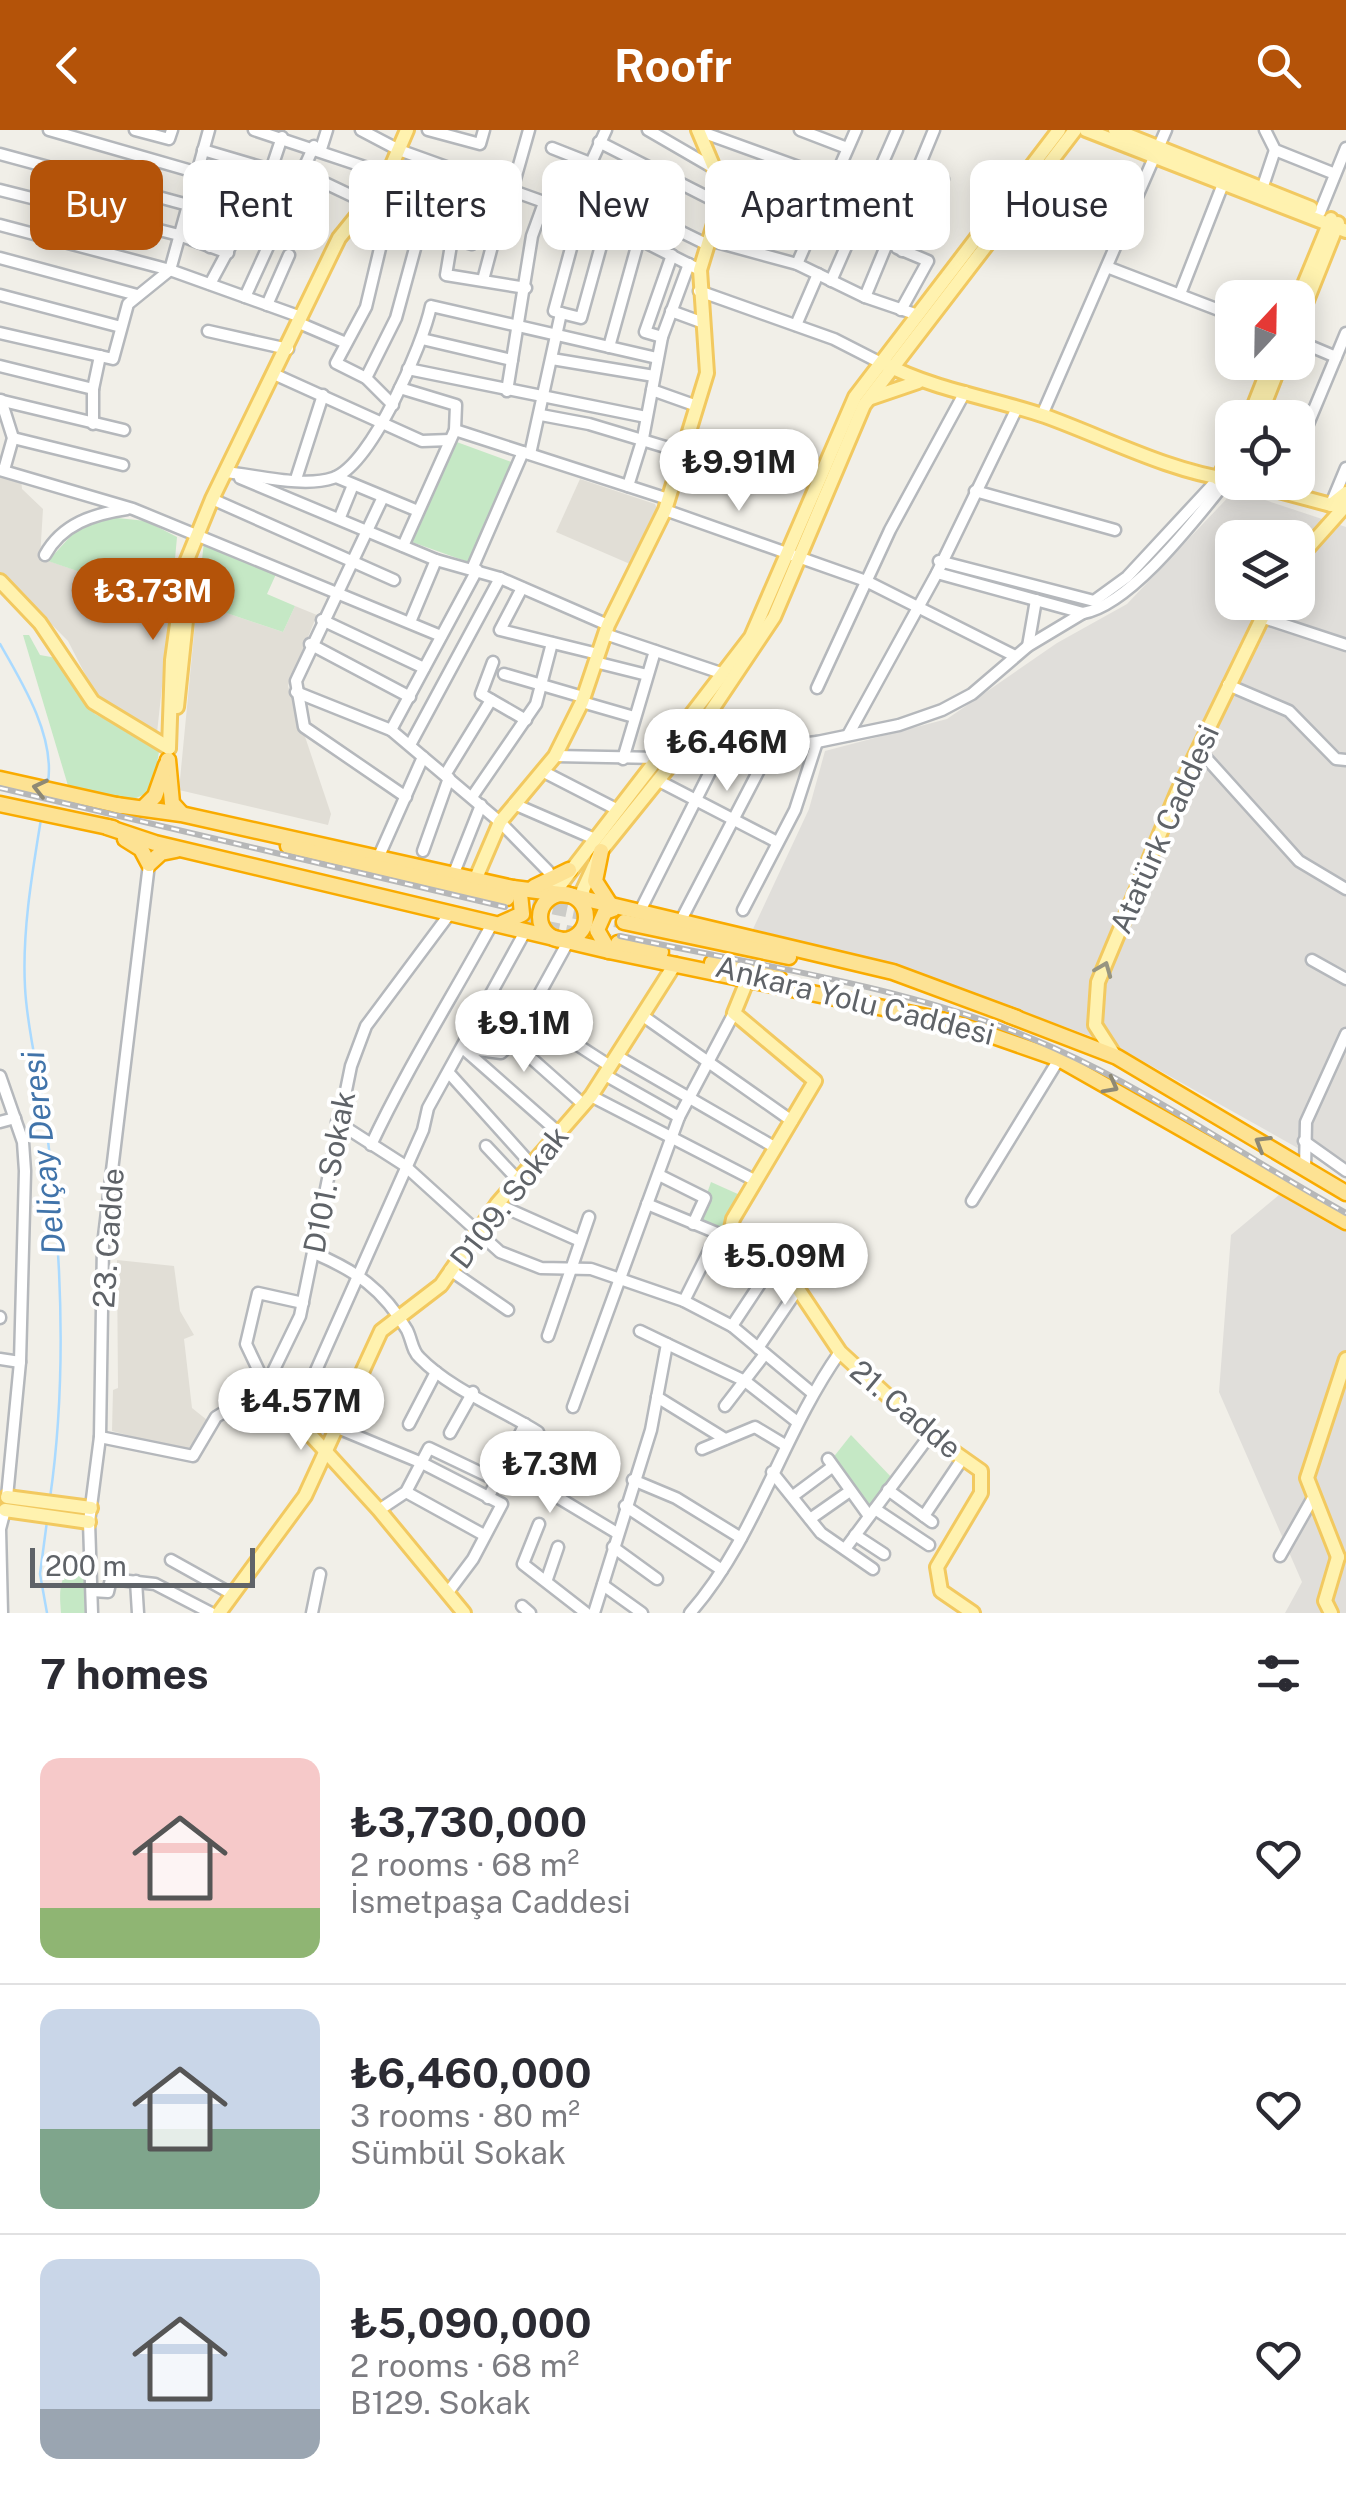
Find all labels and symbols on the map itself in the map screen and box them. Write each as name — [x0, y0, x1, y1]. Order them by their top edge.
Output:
north arrow — [1215, 280, 1315, 380]
pin: ₺9.91M — [658, 429, 820, 514]
pin: ₺3.73M — [72, 558, 234, 643]
pin: ₺6.46M — [646, 709, 808, 794]
street label: Atatürk Caddesi — [1102, 719, 1226, 939]
one-way arrow — [32, 779, 49, 800]
street label: Ankara Yolu Caddesi — [712, 948, 998, 1052]
one-way arrow — [1092, 961, 1112, 979]
pin: ₺9.1M — [454, 990, 594, 1075]
water label: Deliçay Deresi — [14, 1049, 72, 1257]
one-way arrow — [1100, 1074, 1118, 1093]
street label: D101. Sokak — [296, 1088, 362, 1256]
street label: D109. Sokak — [442, 1119, 576, 1275]
one-way arrow — [1255, 1136, 1273, 1155]
street label: 23. Cadde — [85, 1167, 131, 1309]
pin: ₺5.09M — [704, 1223, 866, 1308]
street label: 21. Cadde — [843, 1352, 969, 1466]
pin: ₺4.57M — [220, 1368, 382, 1453]
pin: ₺7.3M — [480, 1431, 620, 1516]
scale bar — [30, 1543, 255, 1588]

